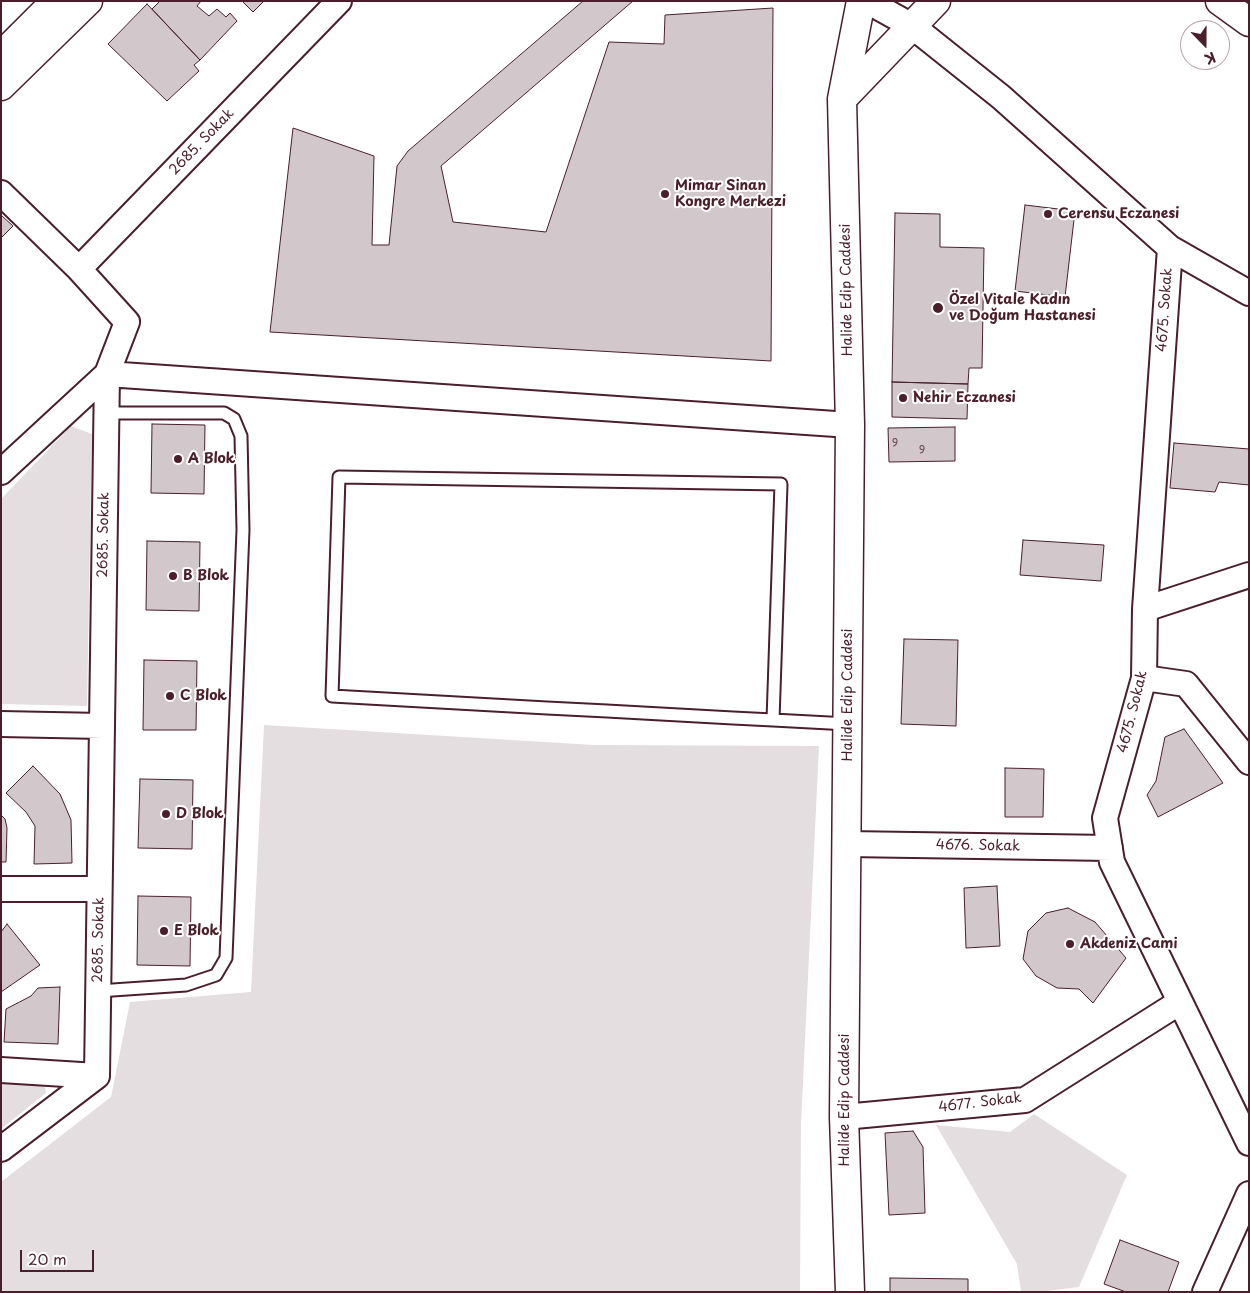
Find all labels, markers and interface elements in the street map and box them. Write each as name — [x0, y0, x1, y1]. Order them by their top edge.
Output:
north arrow — [1180, 20, 1230, 70]
text: K — [1202, 47, 1219, 70]
street label: 2685. Sokak — [166, 105, 238, 179]
place label: Mimar Sinan Kongre Merkezi — [675, 178, 786, 210]
marker: Mimar Sinan Kongre Merkezi — [659, 188, 671, 200]
place label: Cerensu Eczanesi — [1058, 206, 1179, 222]
marker: Cerensu Eczanesi — [1042, 208, 1054, 220]
street label: Halide Edip Caddesi — [837, 223, 857, 357]
street label: 4675. Sokak — [1154, 267, 1176, 353]
place label: Özel Vitale Kadın ve Doğum Hastanesi — [949, 292, 1096, 324]
marker: Özel Vitale Kadın ve Doğum Hastanesi — [931, 301, 945, 315]
place label: Nehir Eczanesi — [913, 390, 1016, 406]
marker: Nehir Eczanesi — [897, 392, 909, 404]
house number: 9 — [892, 437, 898, 451]
house number: 9 — [919, 444, 925, 458]
place label: A Blok — [188, 451, 235, 467]
marker: A Blok — [172, 453, 184, 465]
street label: 2685. Sokak — [95, 492, 113, 578]
place label: B Blok — [183, 568, 229, 584]
marker: B Blok — [167, 570, 179, 582]
street label: Halide Edip Caddesi — [840, 629, 856, 761]
street label: 4675. Sokak — [1115, 669, 1151, 755]
place label: C Blok — [180, 688, 227, 704]
marker: C Blok — [164, 690, 176, 702]
place label: D Blok — [176, 806, 224, 822]
marker: D Blok — [160, 808, 172, 820]
street label: 4676. Sokak — [936, 837, 1020, 855]
street label: 2685. Sokak — [90, 897, 108, 983]
place label: E Blok — [174, 923, 219, 939]
marker: E Blok — [158, 925, 170, 937]
place label: Akdeniz Cami — [1080, 936, 1177, 952]
marker: Akdeniz Cami — [1064, 938, 1076, 950]
street label: Halide Edip Caddesi — [837, 1034, 853, 1166]
street label: 4677. Sokak — [937, 1090, 1023, 1116]
scale bar — [22, 1240, 96, 1272]
text: 20 m — [28, 1247, 67, 1270]

